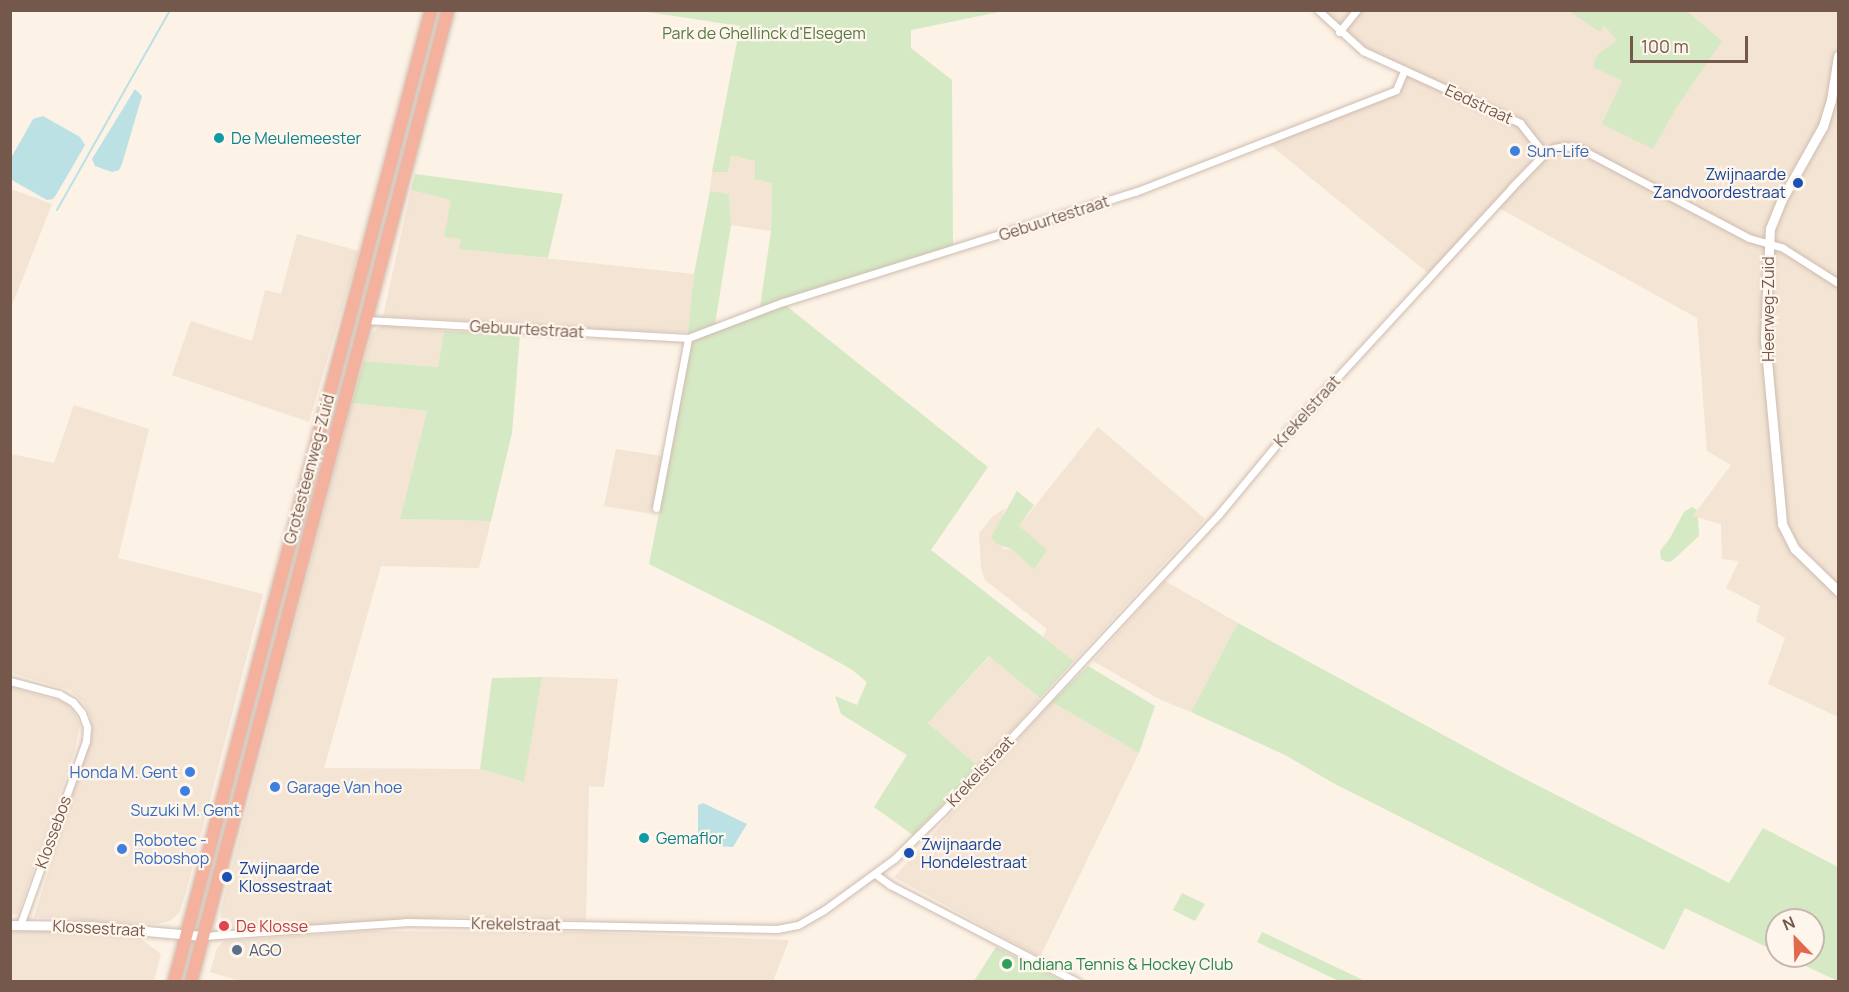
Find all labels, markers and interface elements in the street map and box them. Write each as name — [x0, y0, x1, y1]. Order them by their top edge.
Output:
park label: Park de Ghellinck d'Elsegem — [662, 23, 866, 43]
scale bar — [1633, 24, 1752, 62]
text: 100 m — [1641, 34, 1689, 58]
street label: Eedstraat — [1442, 80, 1516, 128]
place label: De Meulemeester — [231, 128, 361, 148]
marker: De Meulemeester — [212, 131, 226, 145]
place label: Sun-Life — [1527, 141, 1589, 161]
marker: Sun-Life — [1508, 144, 1522, 158]
place label: Zwijnaarde Zandvoordestraat — [1653, 164, 1786, 202]
marker: Zwijnaarde Zandvoordestraat — [1791, 176, 1805, 190]
street label: Gebuurtestraat — [996, 191, 1112, 245]
street label: Heerweg-Zuid — [1758, 256, 1778, 362]
street label: Gebuurtestraat — [469, 316, 585, 342]
street label: Krekelstraat — [1270, 371, 1344, 451]
street label: Grotesteenweg-Zuid — [280, 392, 338, 546]
street label: Krekelstraat — [942, 732, 1018, 810]
place label: Honda M. Gent — [70, 762, 178, 782]
marker: Honda M. Gent — [183, 765, 197, 779]
place label: Garage Van hoe — [287, 777, 402, 797]
marker: Garage Van hoe — [268, 780, 282, 794]
marker: Suzuki M. Gent — [178, 784, 192, 798]
street label: Klossebos — [31, 793, 75, 871]
place label: Suzuki M. Gent — [130, 800, 240, 820]
place label: Gemaflor — [656, 828, 724, 848]
place label: Robotec - Roboshop — [134, 830, 209, 868]
marker: Gemaflor — [637, 831, 651, 845]
place label: Zwijnaarde Hondelestraat — [921, 834, 1027, 872]
marker: Robotec - Roboshop — [115, 842, 129, 856]
marker: Zwijnaarde Hondelestraat — [902, 846, 916, 860]
place label: Zwijnaarde Klossestraat — [239, 858, 332, 896]
marker: Zwijnaarde Klossestraat — [220, 870, 234, 884]
north arrow — [1765, 908, 1825, 968]
text: N — [1779, 911, 1798, 936]
street label: Krekelstraat — [471, 914, 561, 934]
street label: Klossestraat — [52, 916, 146, 940]
place label: De Klosse — [236, 916, 308, 936]
marker: De Klosse — [217, 919, 231, 933]
place label: AGO — [249, 940, 282, 960]
marker: AGO — [230, 943, 244, 957]
place label: Indiana Tennis & Hockey Club — [1019, 954, 1233, 974]
marker: Indiana Tennis & Hockey Club — [1000, 957, 1014, 971]

